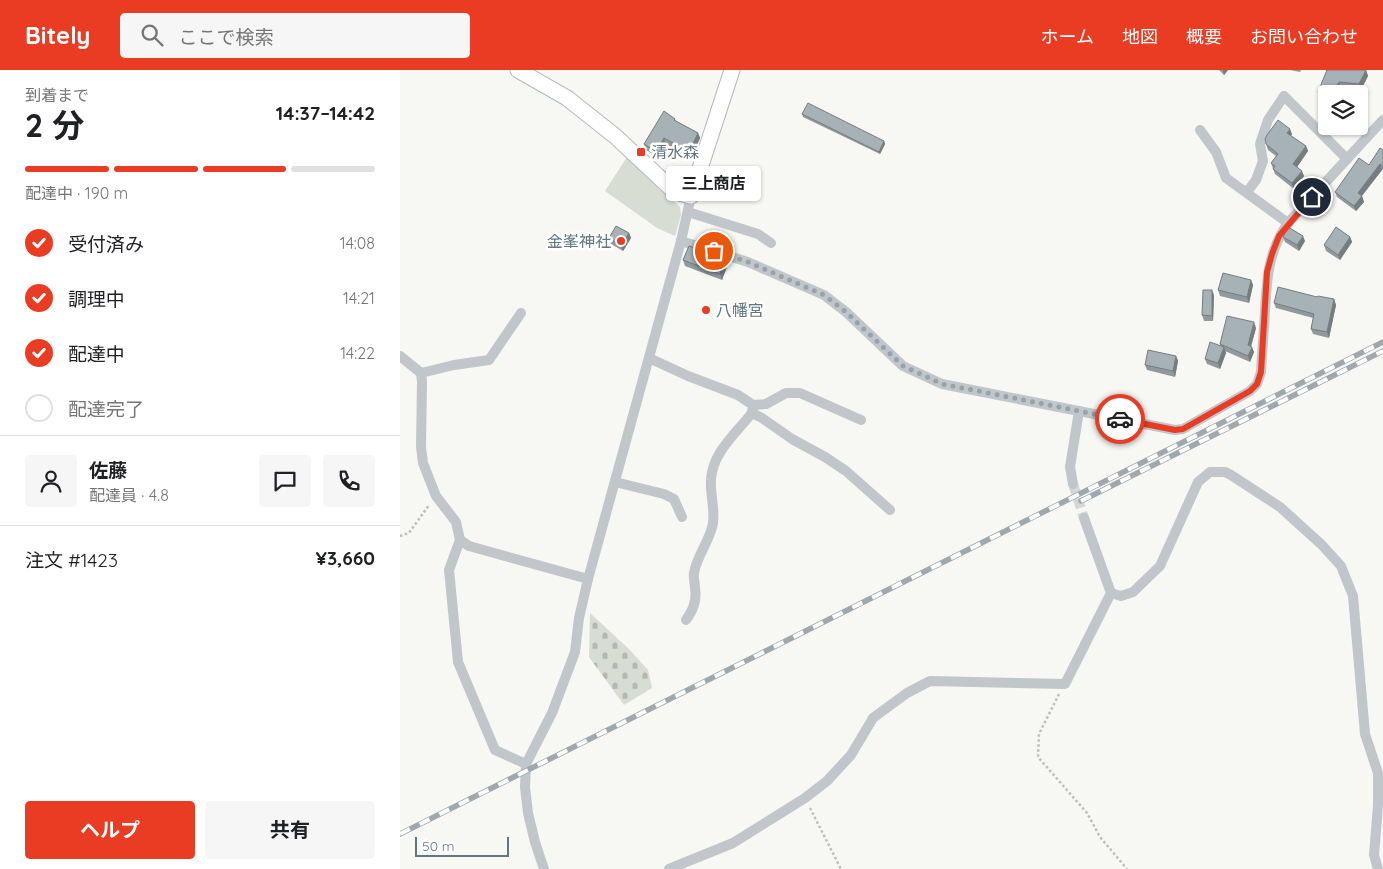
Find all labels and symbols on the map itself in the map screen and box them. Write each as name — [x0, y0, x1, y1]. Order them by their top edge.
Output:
place label: 清水森 — [651, 142, 699, 162]
marker: 清水森 — [635, 146, 647, 158]
callout: 三上商店 — [666, 166, 762, 201]
pin — [1291, 176, 1333, 218]
pin — [693, 230, 735, 272]
place label: 金峯神社 — [547, 231, 611, 251]
marker: 金峯神社 — [615, 235, 627, 247]
place label: 八幡宮 — [716, 300, 764, 320]
marker: 八幡宮 — [700, 304, 712, 316]
courier — [1095, 394, 1145, 444]
scale bar — [415, 834, 509, 857]

